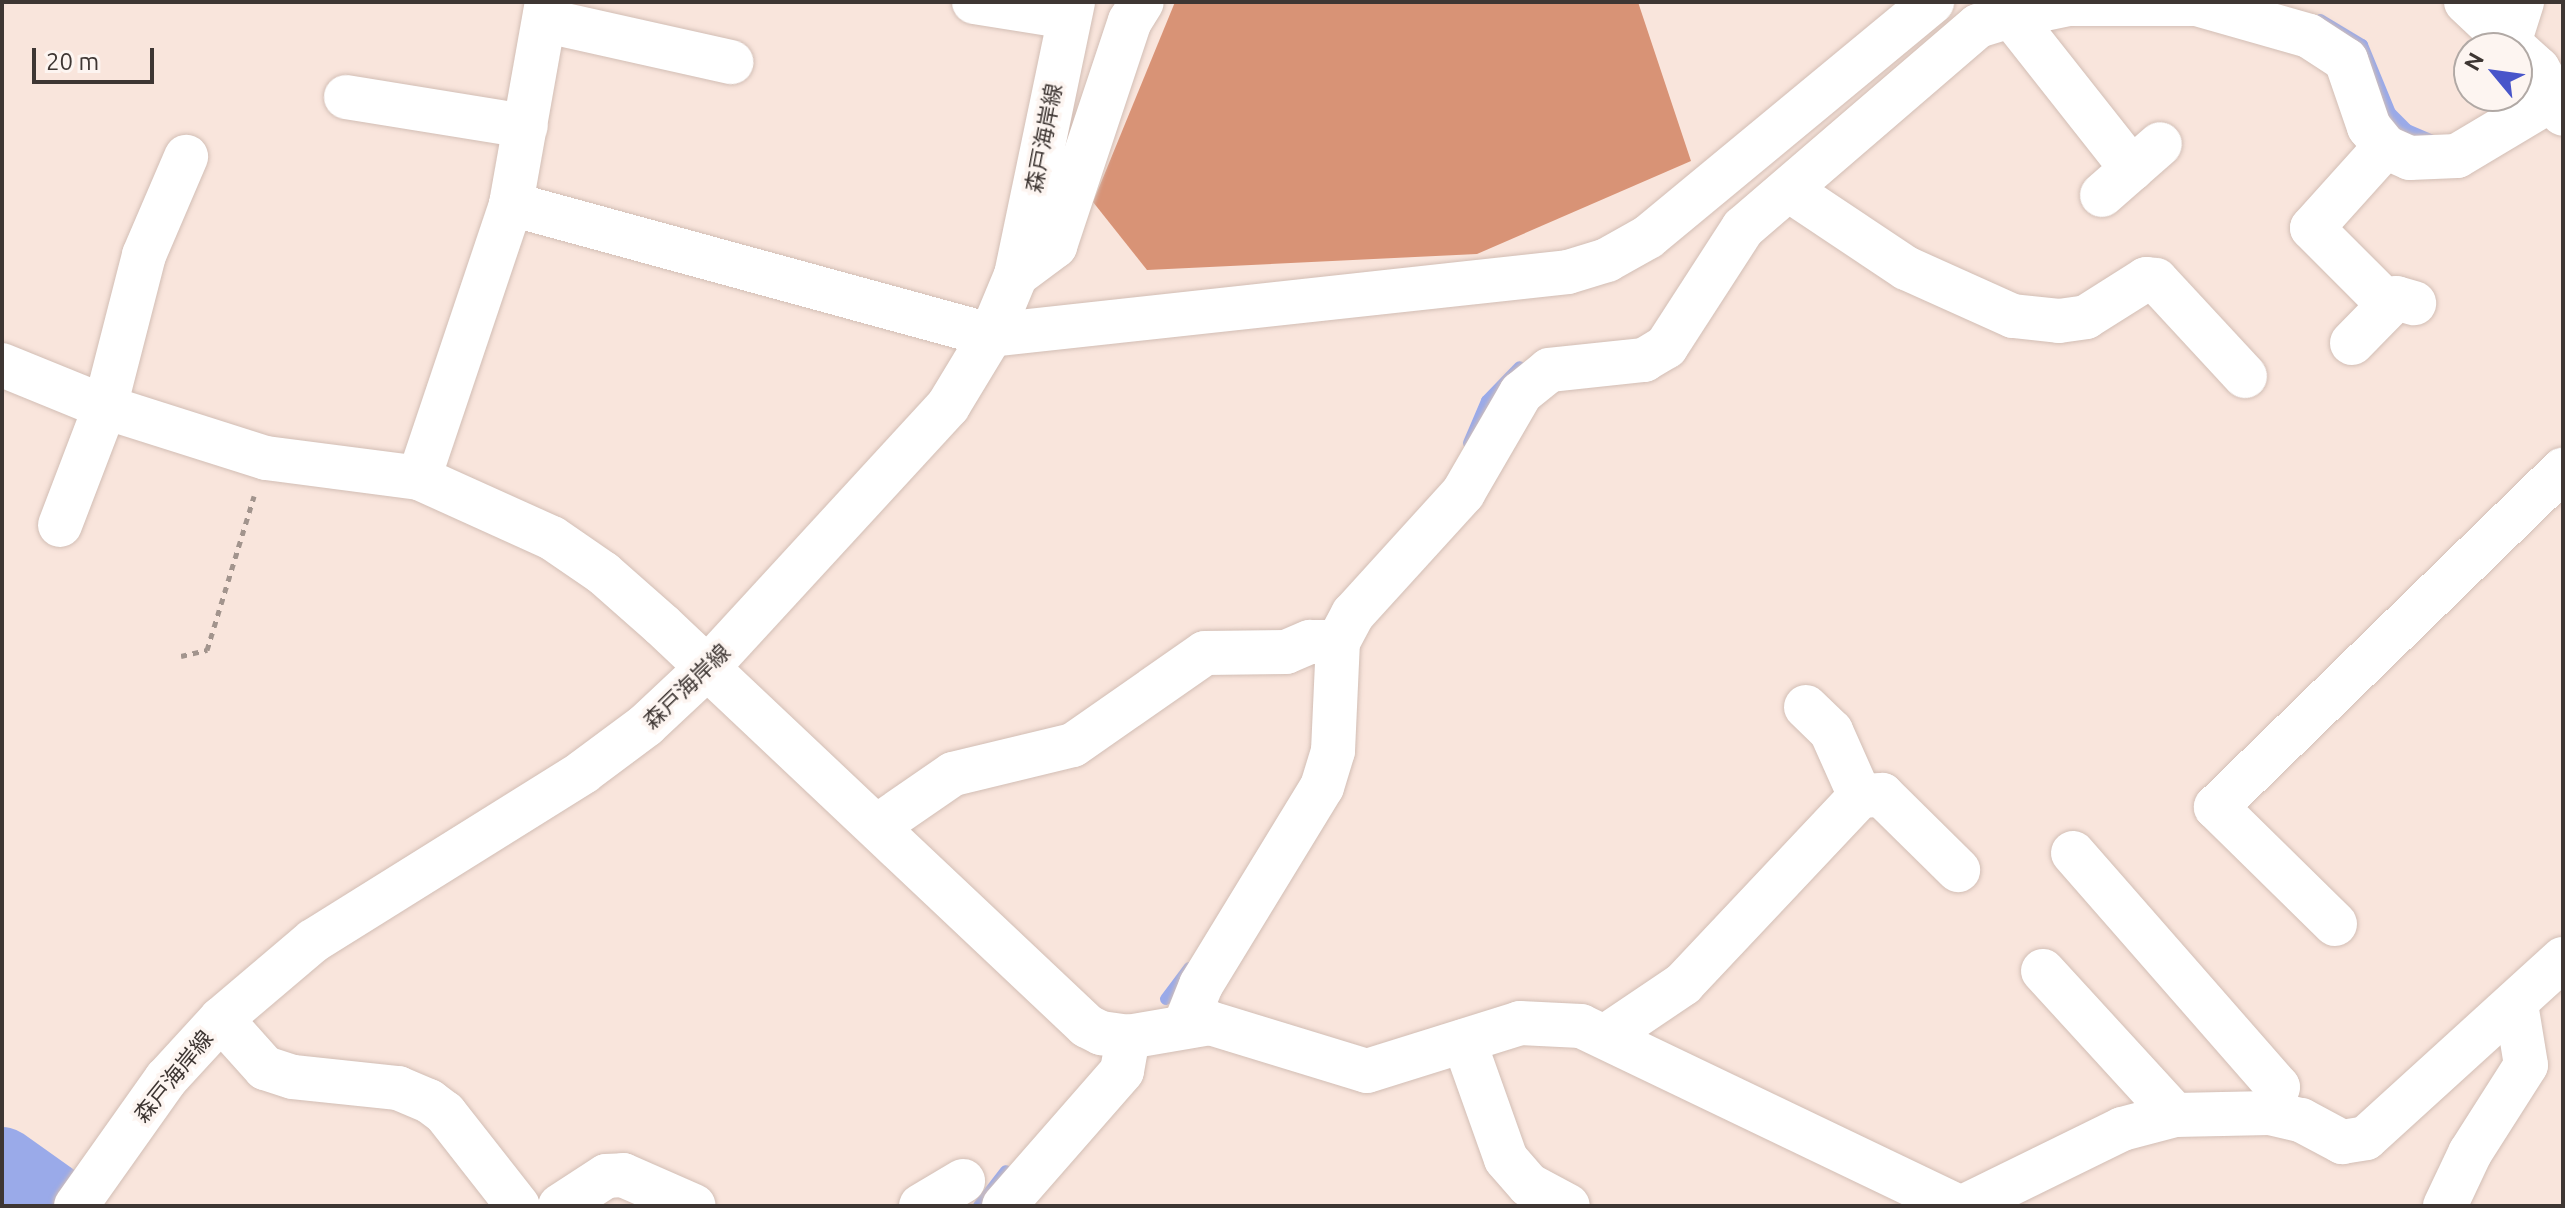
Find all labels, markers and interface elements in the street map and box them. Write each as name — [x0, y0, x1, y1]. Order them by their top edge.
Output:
scale bar — [36, 32, 158, 82]
north arrow — [2453, 32, 2533, 112]
text: 20 m — [46, 48, 99, 75]
text: N — [2458, 48, 2488, 74]
street label: 森戸海岸線 — [1020, 81, 1066, 195]
street label: 森戸海岸線 — [637, 638, 735, 734]
street label: 森戸海岸線 — [128, 1025, 218, 1127]

